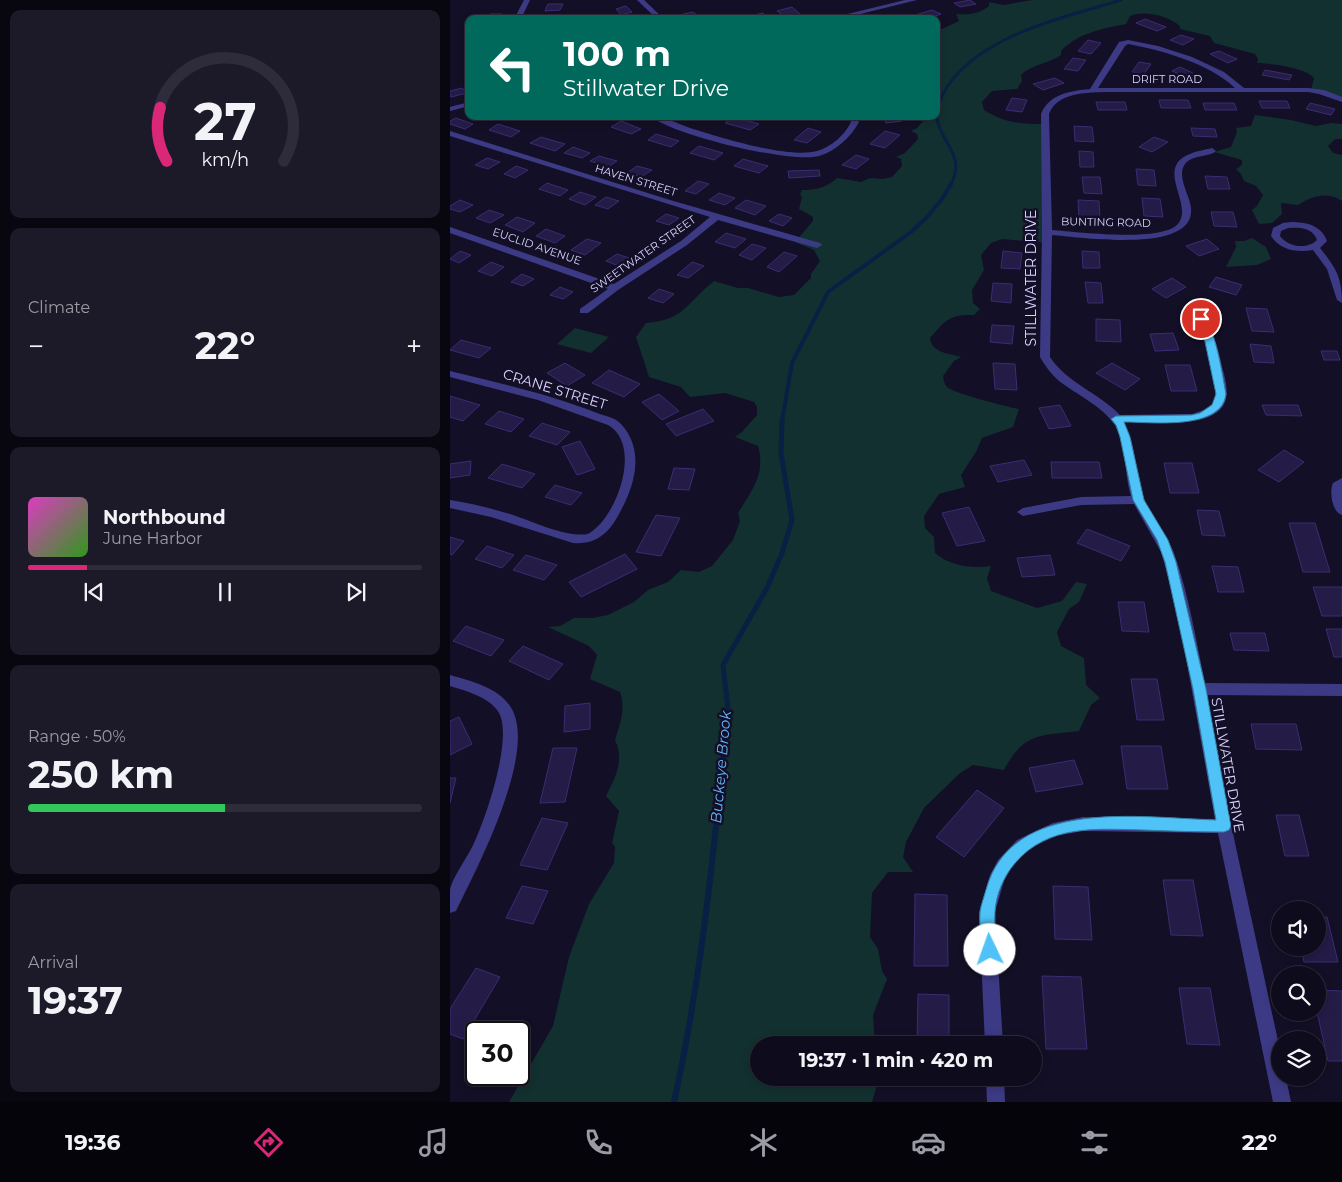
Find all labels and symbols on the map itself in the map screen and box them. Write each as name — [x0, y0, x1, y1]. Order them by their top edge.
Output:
street label: DRIFT ROAD — [1132, 72, 1202, 86]
street label: HAVEN STREET — [593, 161, 679, 199]
street label: STILLWATER DRIVE — [1022, 210, 1040, 346]
street label: SWEETWATER STREET — [588, 212, 699, 296]
street label: BUNTING ROAD — [1061, 214, 1151, 230]
street label: EUCLID AVENUE — [491, 224, 583, 268]
pin — [1180, 298, 1222, 340]
street label: CRANE STREET — [501, 365, 609, 413]
street label: STILLWATER DRIVE — [1207, 696, 1249, 834]
water label: Buckeye Brook — [706, 709, 735, 824]
position arrow — [963, 923, 1015, 975]
speed limit sign: 30 — [465, 1021, 530, 1086]

